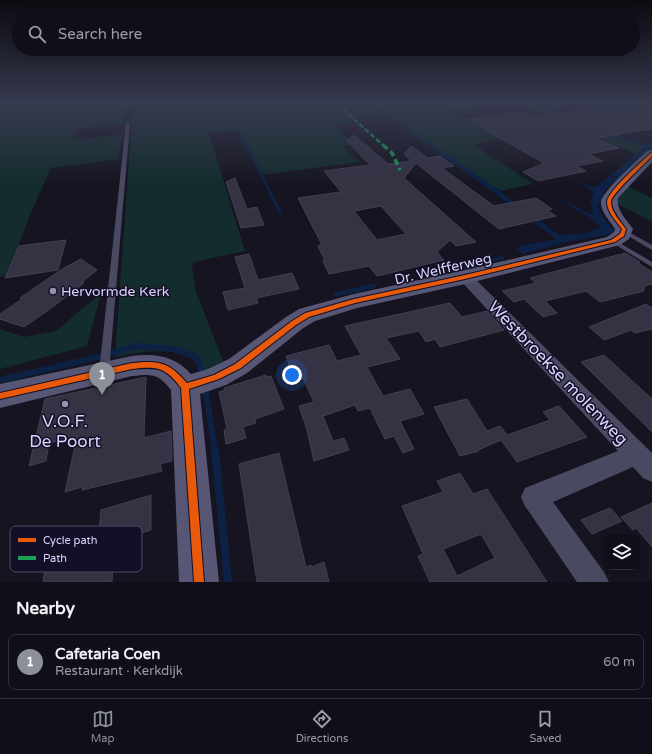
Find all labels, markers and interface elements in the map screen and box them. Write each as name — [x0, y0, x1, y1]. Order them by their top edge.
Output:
search box — [12, 12, 640, 56]
icon: search — [26, 23, 48, 45]
text: Search here — [58, 25, 142, 43]
street label: Dr. Welfferweg — [393, 250, 493, 288]
place label: Hervormde Kerk — [61, 283, 170, 300]
marker: Hervormde Kerk — [48, 286, 58, 296]
street label: Westbroekse molenweg — [484, 296, 632, 450]
pin: 1 — [89, 362, 115, 395]
your location — [282, 365, 302, 385]
marker: V.O.F. De Poort — [60, 399, 70, 409]
place label: V.O.F. De Poort — [29, 411, 101, 452]
legend — [10, 526, 142, 572]
text: Cycle path — [43, 534, 98, 547]
map controls — [604, 534, 640, 570]
button: layers — [604, 534, 640, 570]
text: Path — [43, 552, 67, 565]
text: Nearby — [16, 598, 75, 619]
text: Cafetaria Coen — [55, 645, 160, 663]
text: 1 — [26, 654, 34, 670]
text: 60 m — [603, 654, 635, 670]
text: Restaurant · Kerkdijk — [55, 663, 183, 679]
tab: Map — [91, 708, 114, 745]
tab: Directions — [296, 708, 348, 745]
tab: Saved — [530, 708, 561, 745]

